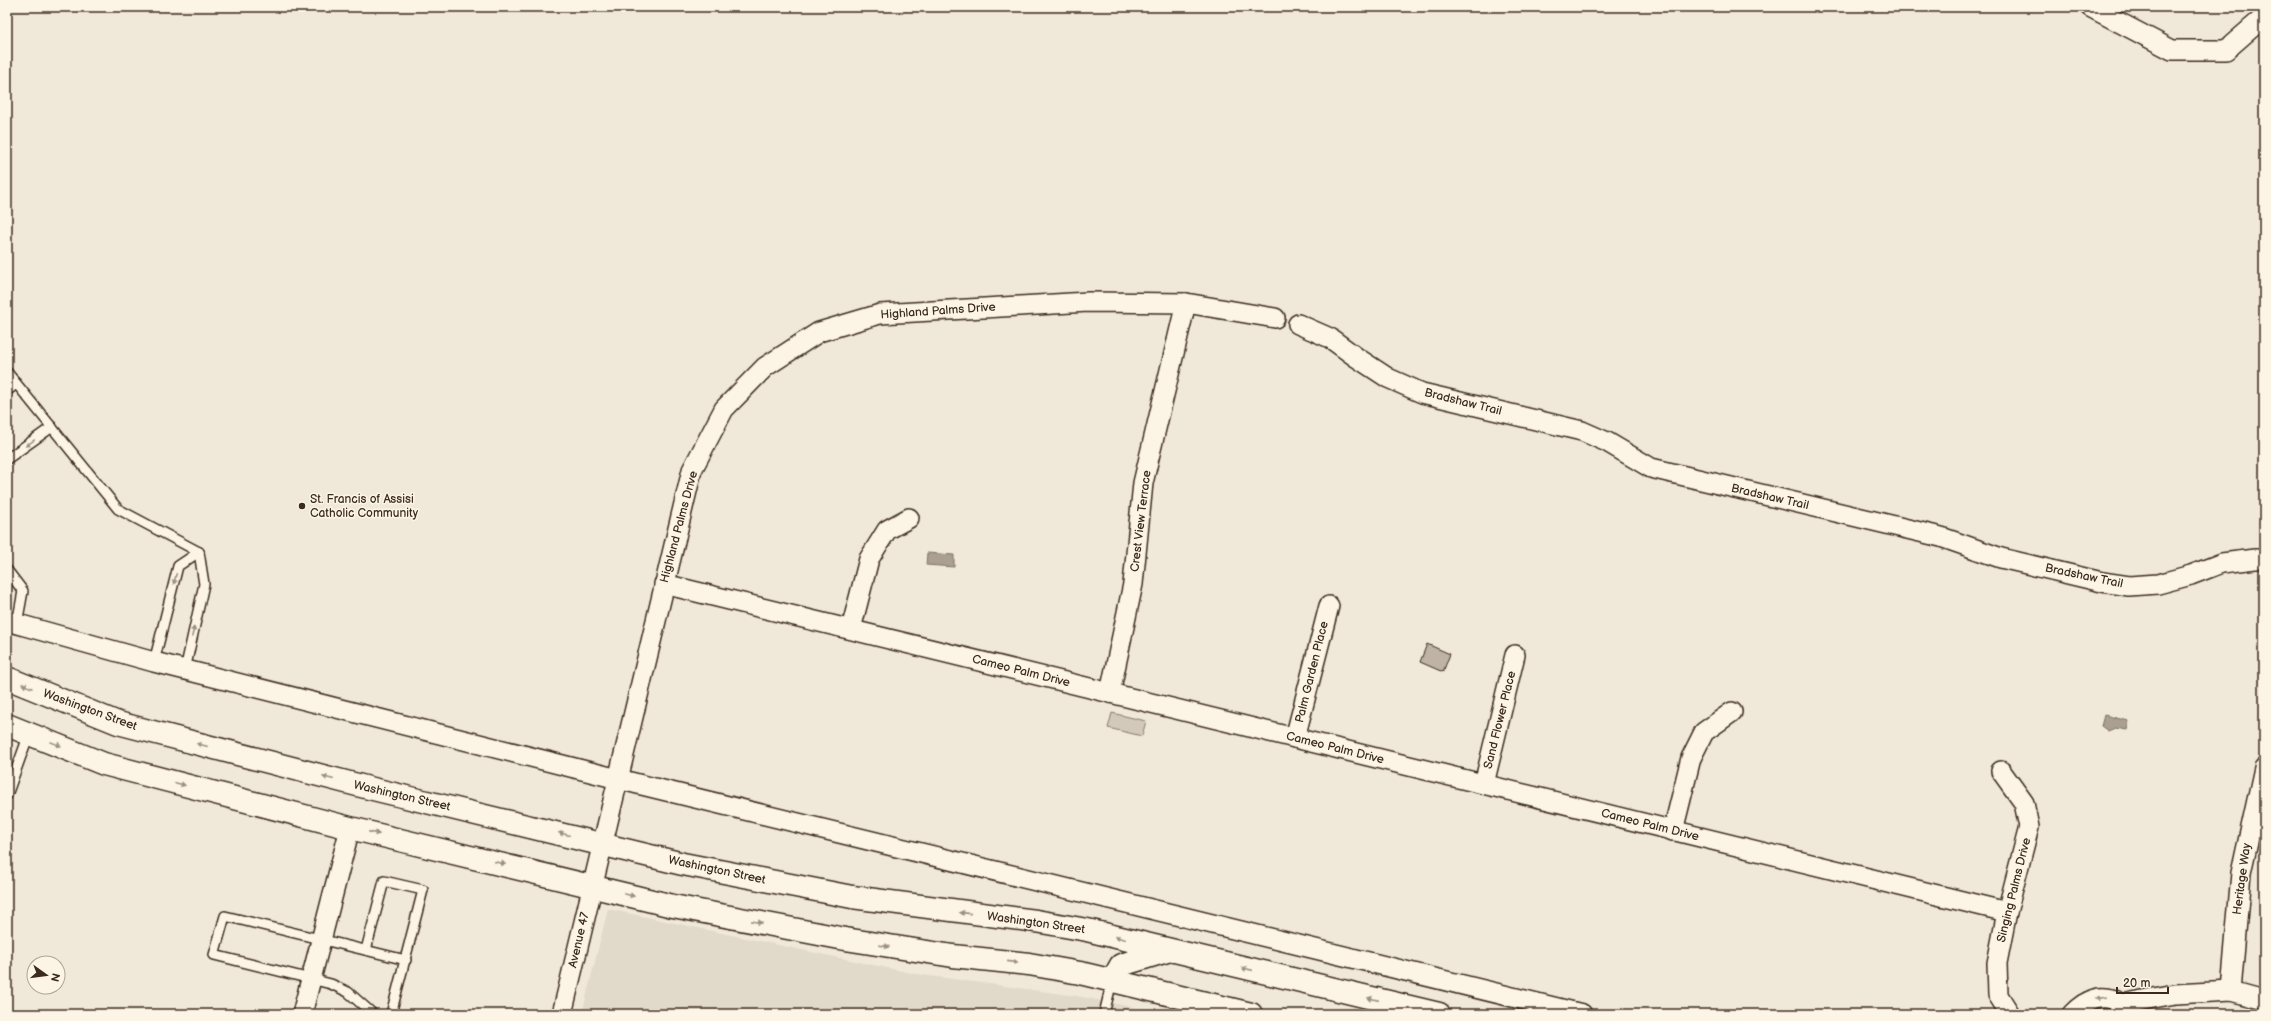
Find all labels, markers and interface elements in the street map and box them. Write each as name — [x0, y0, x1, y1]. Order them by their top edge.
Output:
street label: Highland Palms Drive — [880, 299, 996, 323]
street label: Bradshaw Trail — [1423, 385, 1503, 419]
one-way arrow — [24, 439, 35, 447]
street label: Highland Palms Drive — [657, 469, 701, 585]
street label: Crest View Terrace — [1127, 469, 1155, 573]
street label: Bradshaw Trail — [1730, 481, 1810, 513]
place label: St. Francis of Assisi Catholic Community — [310, 492, 419, 521]
marker: St. Francis of Assisi Catholic Community — [297, 501, 307, 511]
street label: Bradshaw Trail — [2044, 560, 2124, 592]
one-way arrow — [171, 573, 177, 585]
street label: Palm Garden Place — [1292, 620, 1332, 724]
one-way arrow — [191, 626, 197, 638]
street label: Cameo Palm Drive — [971, 652, 1071, 690]
street label: Sand Flower Place — [1481, 669, 1519, 771]
one-way arrow — [21, 683, 32, 689]
street label: Washington Street — [41, 686, 139, 734]
street label: Cameo Palm Drive — [1285, 729, 1385, 767]
one-way arrow — [51, 742, 63, 748]
one-way arrow — [196, 742, 209, 748]
one-way arrow — [322, 775, 334, 781]
street label: Washington Street — [352, 778, 452, 815]
one-way arrow — [174, 781, 186, 787]
street label: Cameo Palm Drive — [1600, 806, 1700, 844]
one-way arrow — [367, 831, 380, 837]
one-way arrow — [557, 831, 569, 837]
street label: Singing Palms Drive — [1994, 836, 2034, 944]
street label: Heritage Way — [2230, 842, 2255, 916]
street label: Washington Street — [667, 852, 767, 888]
one-way arrow — [494, 861, 506, 867]
one-way arrow — [623, 892, 636, 898]
street label: Washington Street — [986, 909, 1086, 937]
one-way arrow — [959, 910, 971, 916]
street label: Avenue 47 — [565, 911, 593, 969]
one-way arrow — [750, 919, 763, 925]
one-way arrow — [1114, 935, 1127, 941]
one-way arrow — [878, 943, 890, 949]
north arrow — [26, 955, 66, 995]
one-way arrow — [1007, 959, 1019, 966]
one-way arrow — [1241, 965, 1253, 971]
scale bar — [2117, 969, 2168, 995]
text: N — [48, 972, 63, 983]
text: 20 m — [2123, 976, 2150, 991]
one-way arrow — [1367, 995, 1380, 1001]
one-way arrow — [2095, 995, 2107, 1001]

